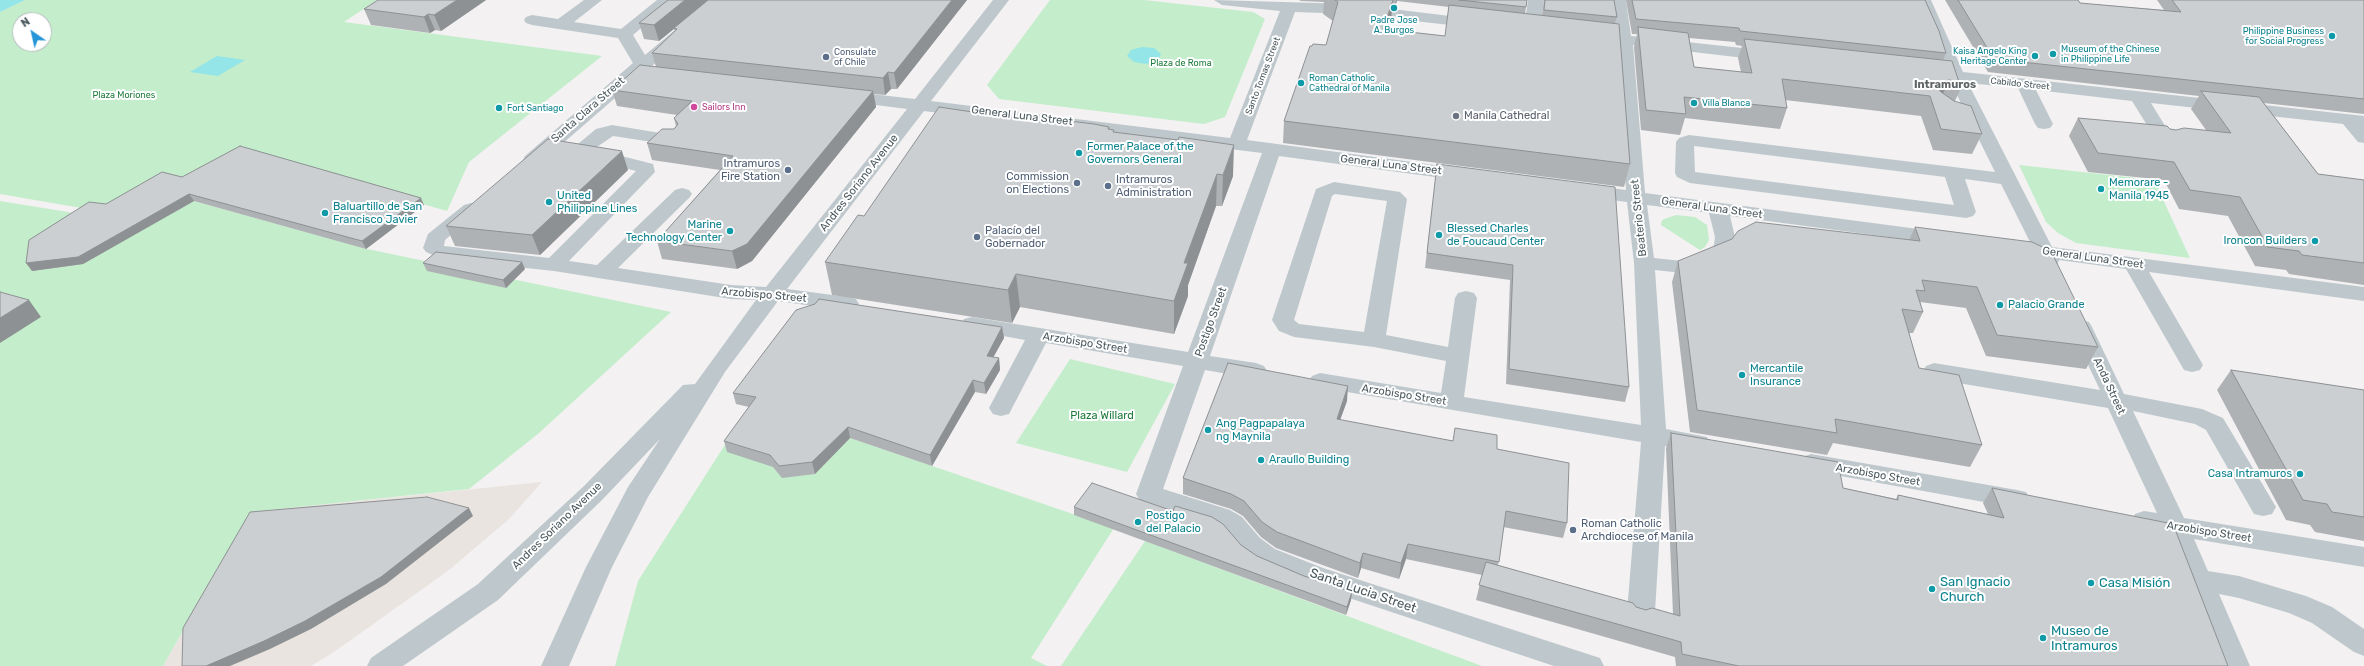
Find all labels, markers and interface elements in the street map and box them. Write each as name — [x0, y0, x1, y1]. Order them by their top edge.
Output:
marker: Padre Jose A. Burgos — [1389, 3, 1399, 13]
north arrow — [12, 12, 52, 52]
text: N — [19, 15, 32, 30]
place label: Padre Jose A. Burgos — [1370, 15, 1418, 36]
place label: Philippine Business for Social Progress — [2243, 26, 2324, 47]
marker: Philippine Business for Social Progress — [2327, 31, 2337, 41]
street label: Santo Tomas Street — [1243, 36, 1283, 116]
place label: Museum of the Chinese in Philippine Life — [2061, 44, 2160, 65]
place label: Kaisa Angelo King Heritage Center — [1953, 46, 2027, 67]
place label: Consulate of Chile — [834, 47, 876, 68]
marker: Museum of the Chinese in Philippine Life — [2048, 49, 2058, 59]
marker: Kaisa Angelo King Heritage Center — [2030, 51, 2040, 61]
marker: Consulate of Chile — [821, 52, 831, 62]
park label: Plaza de Roma — [1150, 58, 1212, 68]
place label: Roman Catholic Cathedral of Manila — [1309, 73, 1390, 94]
street label: Santa Clara Street — [548, 74, 628, 146]
street label: Cabildo Street — [1990, 76, 2050, 92]
marker: Roman Catholic Cathedral of Manila — [1296, 78, 1306, 88]
district label: Intramuros — [1914, 78, 1976, 92]
park label: Plaza Moriones — [93, 90, 155, 100]
marker: Villa Blanca — [1689, 98, 1699, 108]
place label: Villa Blanca — [1702, 98, 1750, 108]
marker: Sailors Inn — [689, 102, 699, 112]
place label: Sailors Inn — [702, 102, 746, 112]
marker: Fort Santiago — [494, 103, 504, 113]
place label: Fort Santiago — [507, 103, 564, 113]
street label: General Luna Street — [971, 103, 1073, 129]
place label: Manila Cathedral — [1464, 109, 1549, 123]
marker: Manila Cathedral — [1451, 111, 1461, 121]
street label: Andres Soriano Avenue — [817, 132, 901, 234]
place label: Former Palace of the Governors General — [1087, 140, 1194, 166]
marker: Former Palace of the Governors General — [1074, 148, 1084, 158]
street label: General Luna Street — [1340, 152, 1442, 178]
place label: Intramuros Fire Station — [721, 157, 780, 183]
marker: Intramuros Fire Station — [783, 165, 793, 175]
place label: Commission on Elections — [1006, 170, 1069, 196]
place label: Intramuros Administration — [1116, 173, 1192, 199]
place label: Memorare - Manila 1945 — [2109, 176, 2169, 202]
marker: Commission on Elections — [1072, 178, 1082, 188]
street label: Beaterio Street — [1628, 179, 1650, 257]
marker: Intramuros Administration — [1103, 181, 1113, 191]
marker: Memorare - Manila 1945 — [2096, 184, 2106, 194]
place label: United Philippine Lines — [557, 189, 637, 215]
street label: General Luna Street — [1661, 194, 1763, 222]
marker: United Philippine Lines — [544, 197, 554, 207]
place label: Baluartillo de San Francisco Javier — [333, 200, 422, 226]
marker: Baluartillo de San Francisco Javier — [320, 208, 330, 218]
place label: Marine Technology Center — [626, 218, 722, 244]
place label: Blessed Charles de Foucaud Center — [1447, 222, 1544, 248]
place label: Palacío del Gobernador — [985, 224, 1045, 250]
marker: Marine Technology Center — [725, 226, 735, 236]
marker: Blessed Charles de Foucaud Center — [1434, 230, 1444, 240]
marker: Palacío del Gobernador — [972, 232, 982, 242]
place label: Ironcon Builders — [2223, 234, 2307, 248]
marker: Ironcon Builders — [2310, 236, 2320, 246]
street label: General Luna Street — [2042, 244, 2144, 272]
street label: Arzobispo Street — [721, 285, 807, 305]
street label: Postigo Street — [1192, 285, 1230, 359]
place label: Palacio Grande — [2008, 298, 2085, 312]
marker: Palacio Grande — [1995, 300, 2005, 310]
street label: Arzobispo Street — [1042, 330, 1128, 356]
street label: Anda Street — [2090, 356, 2128, 416]
place label: Mercantile Insurance — [1750, 362, 1803, 388]
marker: Mercantile Insurance — [1737, 370, 1747, 380]
street label: Arzobispo Street — [1361, 382, 1447, 408]
park label: Plaza Willard — [1070, 409, 1134, 423]
place label: Ang Pagpapalaya ng Maynila — [1216, 417, 1305, 443]
marker: Ang Pagpapalaya ng Maynila — [1203, 425, 1213, 435]
place label: Araullo Building — [1269, 453, 1349, 467]
marker: Araullo Building — [1256, 455, 1266, 465]
street label: Arzobispo Street — [1835, 461, 1921, 489]
place label: Casa Intramuros — [2208, 467, 2292, 481]
marker: Casa Intramuros — [2295, 469, 2305, 479]
street label: Andres Soriano Avenue — [509, 480, 605, 572]
place label: Postigo del Palacio — [1146, 509, 1201, 535]
marker: Postigo del Palacio — [1133, 517, 1143, 527]
place label: Roman Catholic Archdiocese of Manila — [1581, 517, 1693, 543]
street label: Arzobispo Street — [2166, 519, 2252, 545]
marker: Roman Catholic Archdiocese of Manila — [1568, 525, 1578, 535]
street label: Santa Lucia Street — [1308, 565, 1418, 617]
place label: San Ignacio Church — [1940, 574, 2010, 605]
place label: Casa Misión — [2099, 575, 2170, 591]
marker: Casa Misión — [2086, 578, 2096, 588]
marker: San Ignacio Church — [1927, 584, 1937, 594]
place label: Museo de Intramuros — [2051, 623, 2118, 654]
marker: Museo de Intramuros — [2038, 633, 2048, 643]

